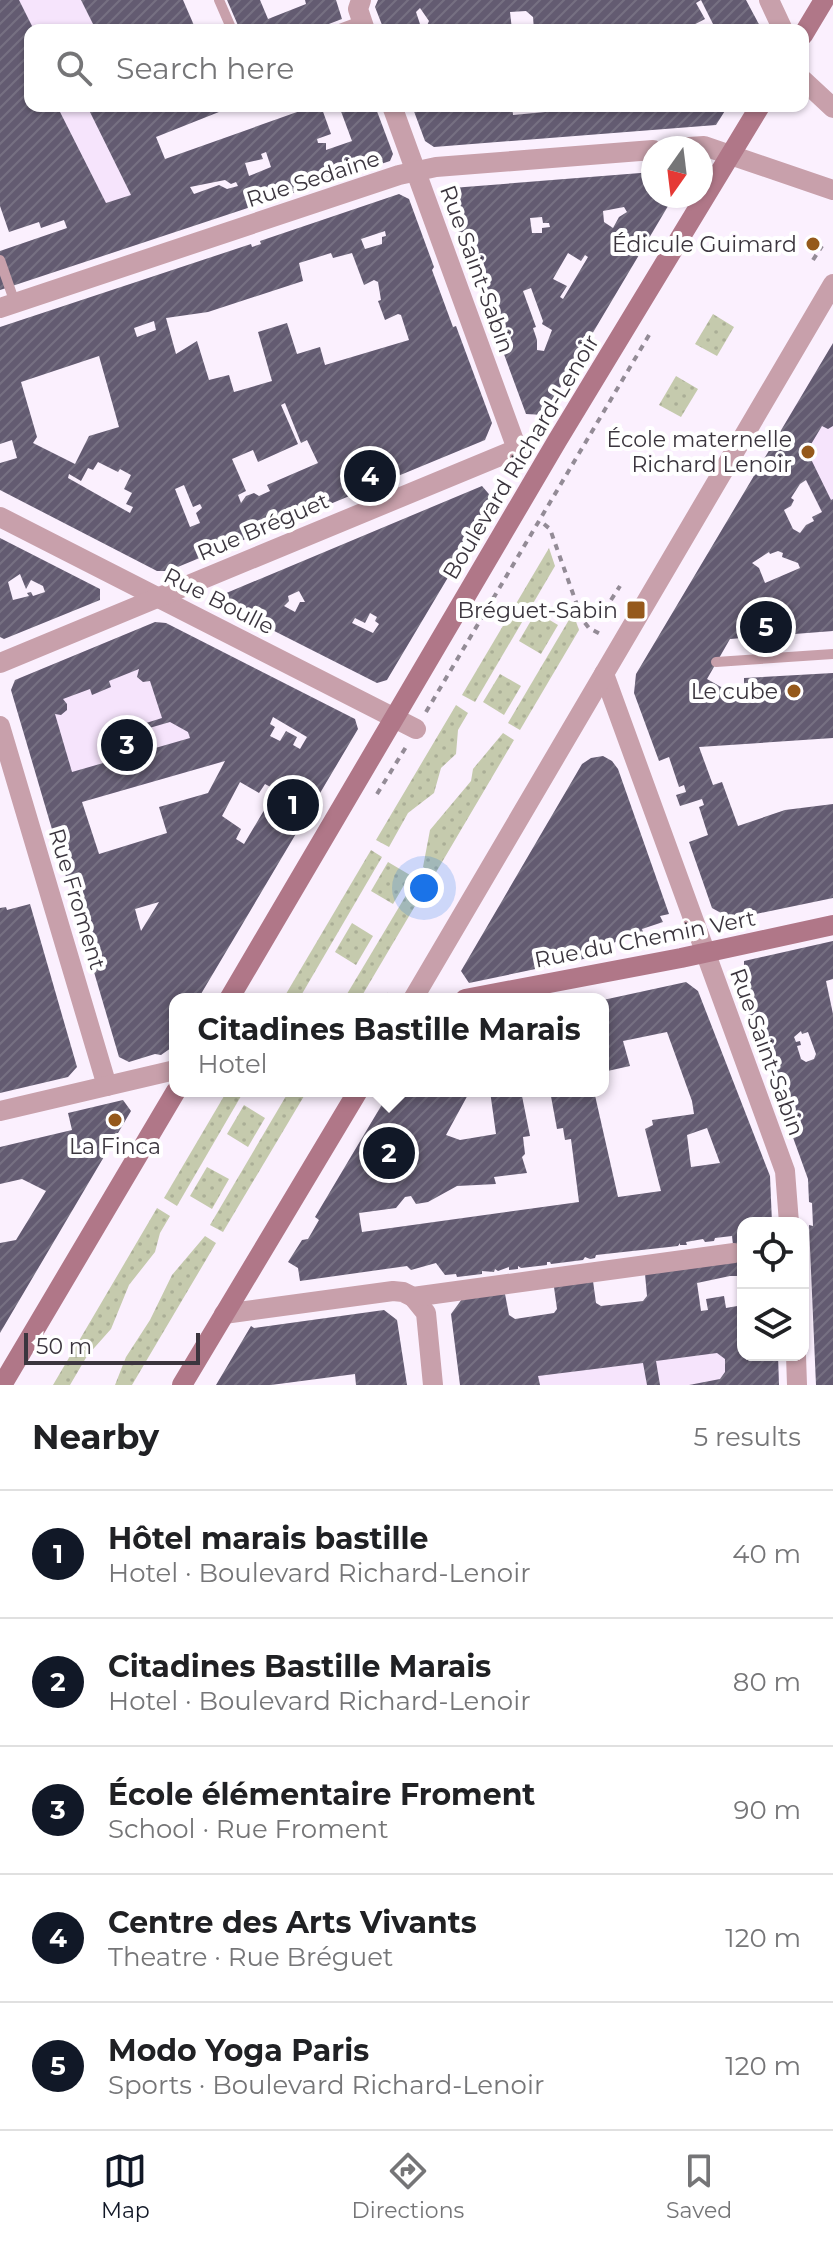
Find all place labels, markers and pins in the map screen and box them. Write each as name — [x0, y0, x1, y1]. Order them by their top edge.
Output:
place label: Édicule Guimard — [612, 231, 797, 258]
marker: Édicule Guimard — [804, 235, 822, 253]
place label: École maternelle Richard Lenoir — [606, 426, 792, 478]
marker: École maternelle Richard Lenoir — [799, 443, 817, 461]
pin: 4 — [344, 446, 396, 506]
place label: Bréguet-Sabin — [457, 597, 618, 624]
pin: 5 — [740, 597, 792, 657]
marker: Bréguet-Sabin — [625, 599, 647, 621]
place label: Le cube — [691, 678, 778, 705]
marker: Le cube — [785, 682, 803, 700]
pin: 3 — [101, 715, 153, 775]
pin: 1 — [267, 775, 319, 835]
marker: La Finca — [106, 1111, 124, 1129]
pin: 2 — [363, 1123, 415, 1183]
place label: La Finca — [69, 1133, 161, 1160]

